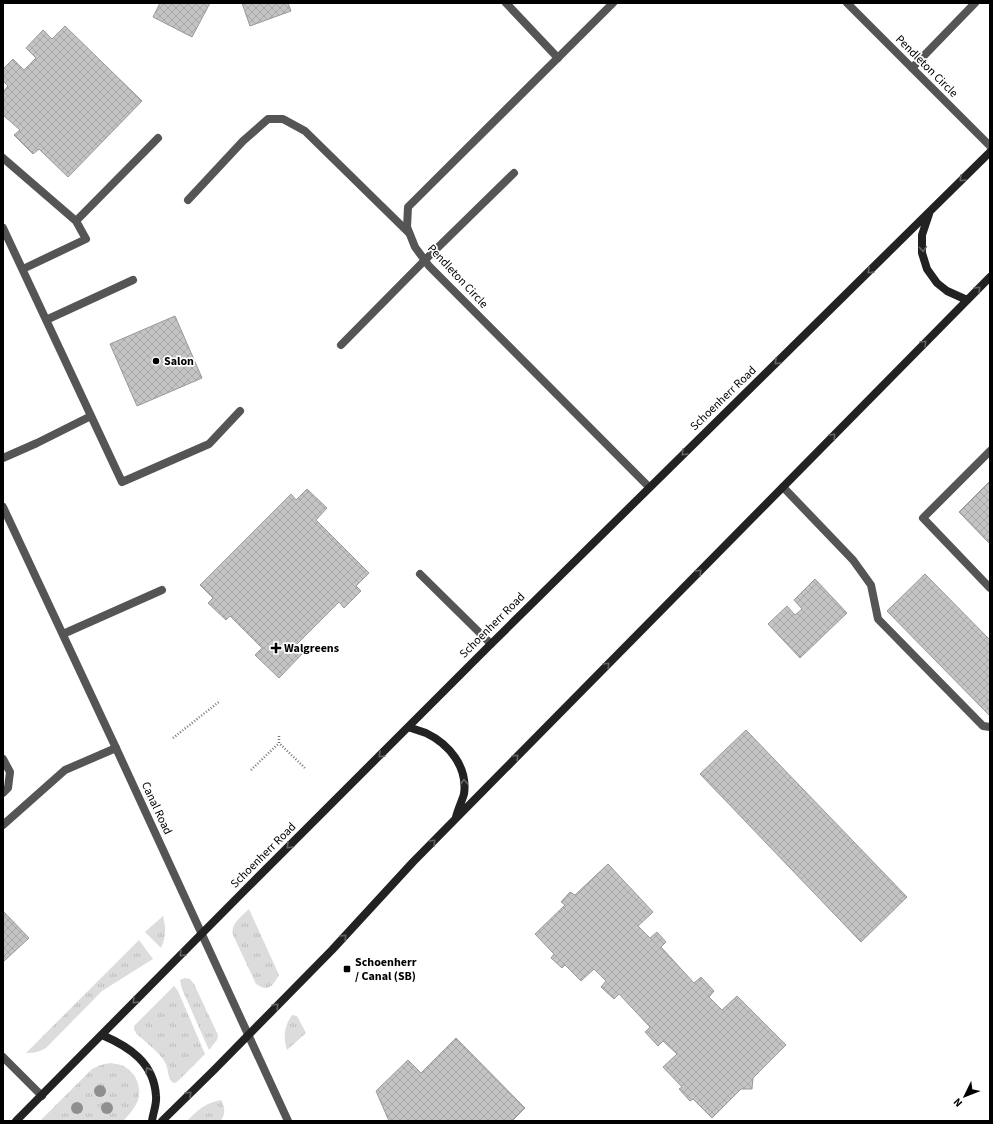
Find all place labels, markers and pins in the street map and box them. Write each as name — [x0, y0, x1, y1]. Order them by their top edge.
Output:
place label: Salon — [164, 353, 194, 370]
marker: Salon — [151, 356, 161, 366]
place label: Walgreens — [284, 640, 339, 657]
marker: Walgreens — [271, 643, 281, 653]
place label: Schoenherr / Canal (SB) — [355, 954, 417, 985]
marker: Schoenherr / Canal (SB) — [342, 964, 352, 974]

